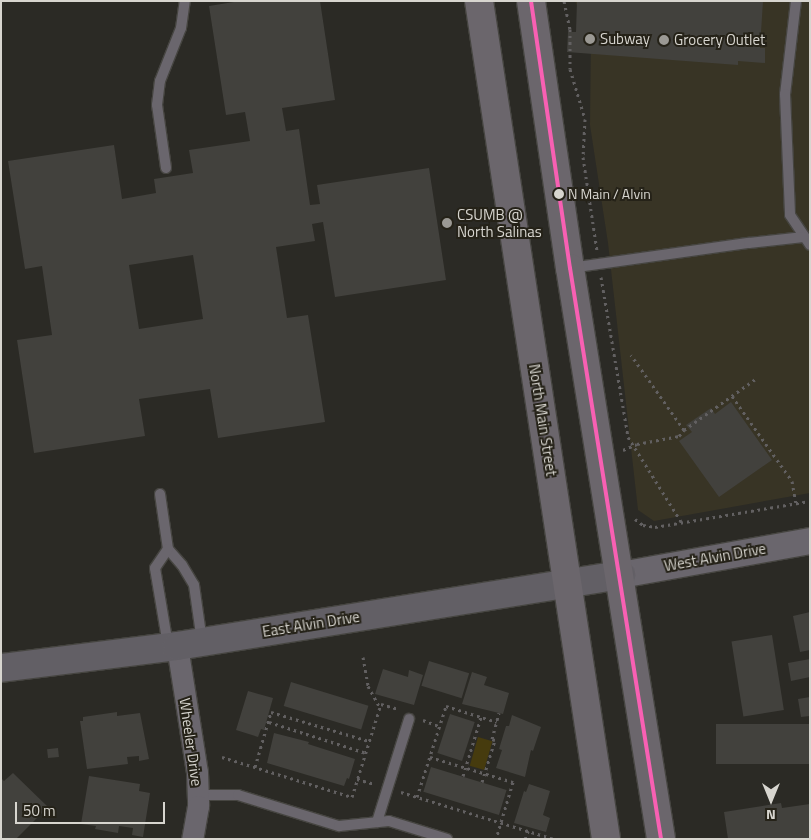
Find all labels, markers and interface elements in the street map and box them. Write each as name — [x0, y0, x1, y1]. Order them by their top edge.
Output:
place label: Subway — [600, 30, 650, 48]
place label: Grocery Outlet — [674, 31, 765, 49]
marker: Subway — [584, 33, 596, 45]
marker: Grocery Outlet — [658, 34, 670, 46]
place label: N Main / Alvin — [568, 186, 651, 202]
marker: N Main / Alvin — [554, 189, 564, 199]
place label: CSUMB @ North Salinas — [457, 205, 542, 240]
marker: CSUMB @ North Salinas — [441, 217, 453, 229]
street label: North Main Street — [525, 363, 561, 477]
street label: West Alvin Drive — [663, 539, 767, 575]
street label: East Alvin Drive — [261, 607, 361, 641]
street label: Wheeler Drive — [176, 697, 206, 787]
north arrow — [746, 775, 796, 825]
scale bar — [18, 792, 168, 824]
text: 50 m — [23, 799, 56, 822]
text: N — [766, 805, 776, 826]

